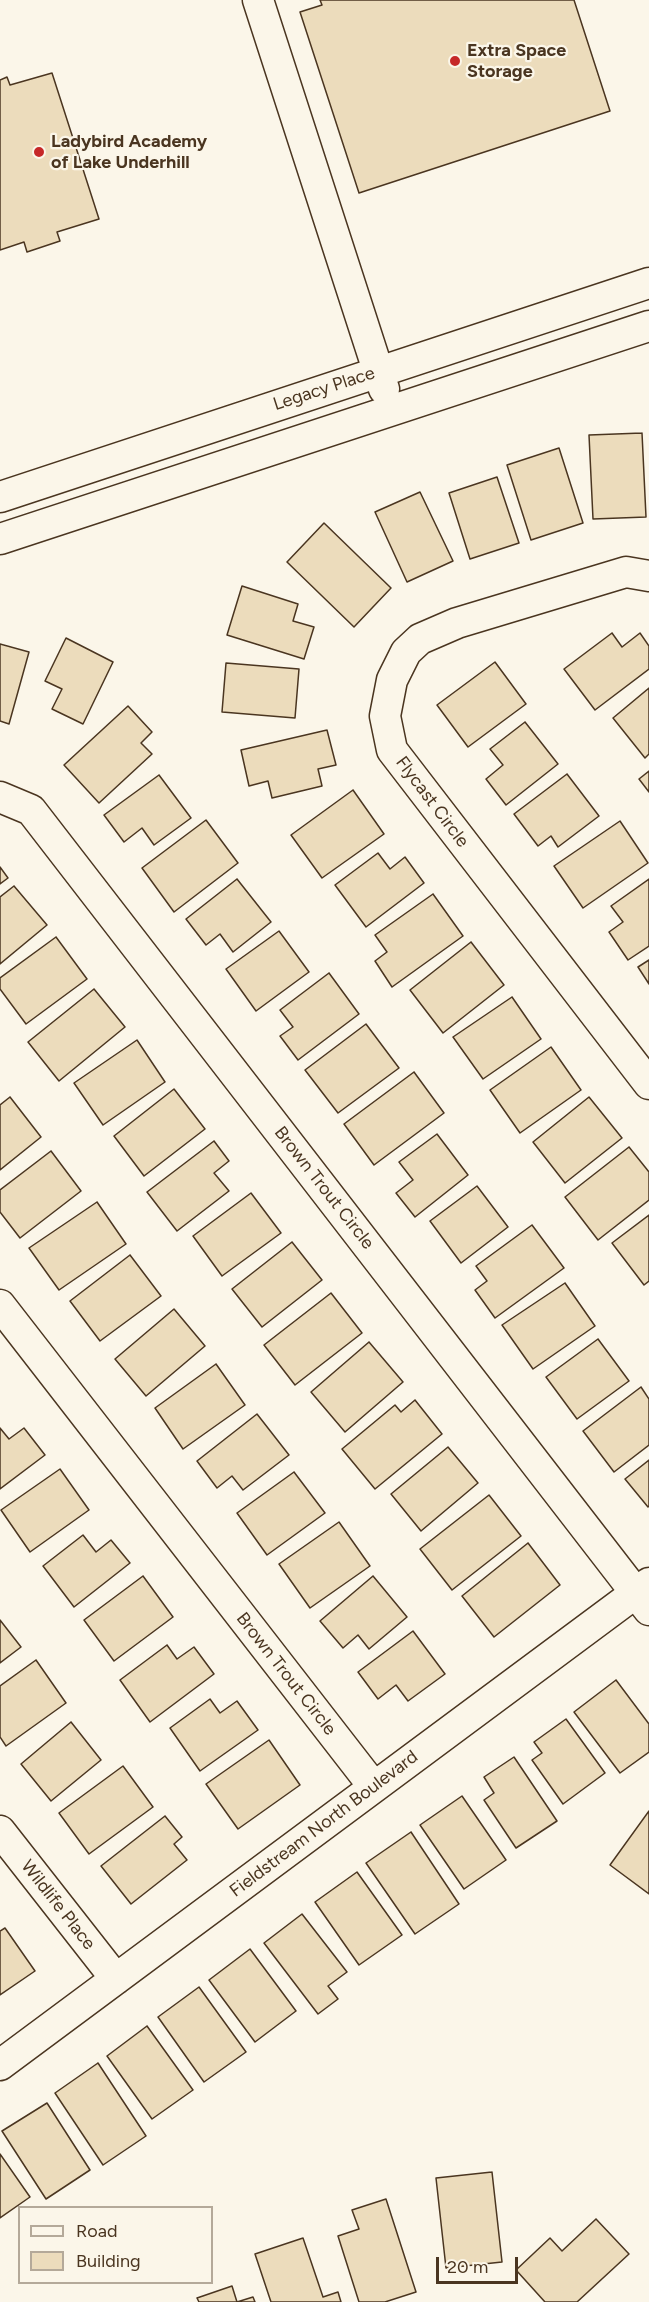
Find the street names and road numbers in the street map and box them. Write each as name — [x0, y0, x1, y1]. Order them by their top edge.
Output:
street label: Legacy Place — [271, 362, 377, 416]
street label: Flycast Circle — [391, 752, 473, 852]
street label: Brown Trout Circle — [269, 1122, 379, 1254]
street label: Brown Trout Circle — [231, 1608, 341, 1740]
street label: Fieldstream North Boulevard — [226, 1746, 422, 1902]
street label: Wildlife Place — [16, 1856, 100, 1954]

